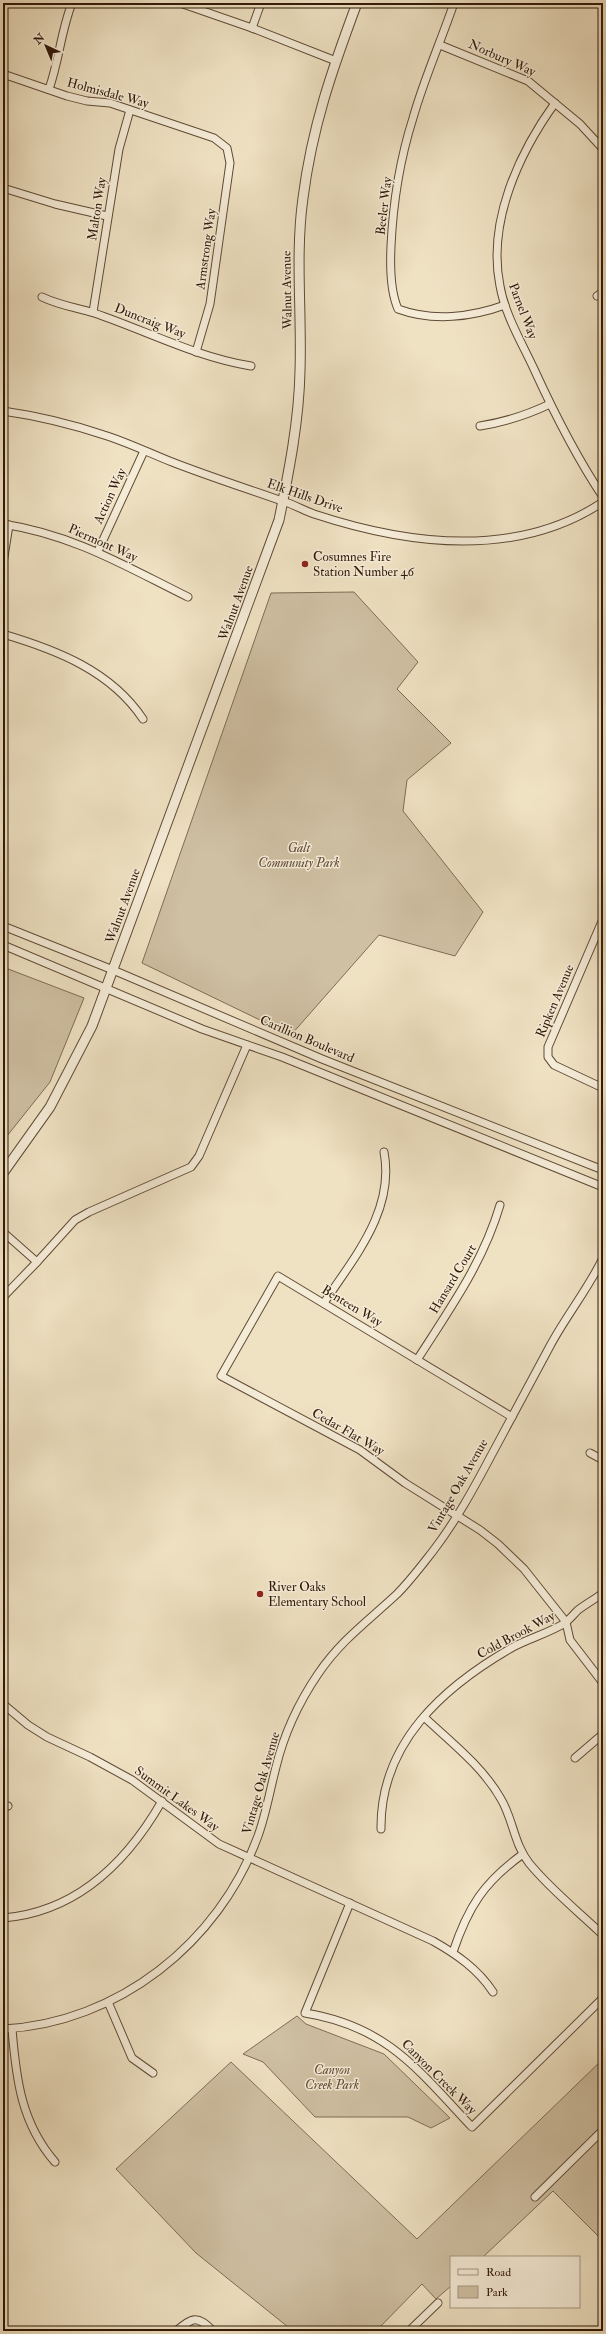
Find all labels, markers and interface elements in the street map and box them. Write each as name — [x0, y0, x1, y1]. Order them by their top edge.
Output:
north arrow — [26, 26, 66, 66]
text: N — [31, 30, 48, 48]
street label: Norbury Way — [466, 36, 538, 81]
street label: Holmisdale Way — [65, 74, 151, 113]
street label: Malton Way — [84, 176, 111, 242]
street label: Beeler Way — [372, 176, 397, 236]
street label: Armstrong Way — [192, 207, 221, 292]
street label: Walnut Avenue — [278, 250, 296, 330]
street label: Parnel Way — [504, 281, 541, 342]
street label: Duncraig Way — [112, 300, 188, 343]
street label: Action Way — [90, 465, 131, 528]
street label: Elk Hills Drive — [265, 476, 346, 517]
street label: Piermont Way — [65, 521, 140, 566]
place label: Cosumnes Fire Station Number 46 — [313, 549, 416, 580]
marker: Cosumnes Fire Station Number 46 — [300, 559, 310, 569]
street label: Walnut Avenue — [215, 563, 257, 644]
park label: Galt Community Park — [258, 840, 340, 871]
street label: Walnut Avenue — [102, 866, 144, 947]
street label: Ripken Avenue — [532, 962, 579, 1040]
street label: Carillion Boulevard — [257, 1012, 357, 1066]
street label: Hansard Court — [426, 1241, 480, 1317]
street label: Benteen Way — [318, 1282, 386, 1331]
street label: Cedar Flat Way — [308, 1405, 387, 1460]
street label: Vintage Oak Avenue — [425, 1436, 492, 1536]
place label: River Oaks Elementary School — [268, 1579, 367, 1611]
marker: River Oaks Elementary School — [255, 1589, 265, 1599]
street label: Cold Brook Way — [474, 1608, 558, 1663]
street label: Vintage Oak Avenue — [239, 1729, 283, 1836]
street label: Summit Lakes Way — [131, 1763, 223, 1836]
street label: Canyon Creek Way — [397, 2036, 480, 2119]
park label: Canyon Creek Park — [305, 2062, 359, 2093]
legend — [450, 2256, 580, 2308]
text: Road — [486, 2265, 511, 2280]
text: Park — [486, 2285, 508, 2300]

